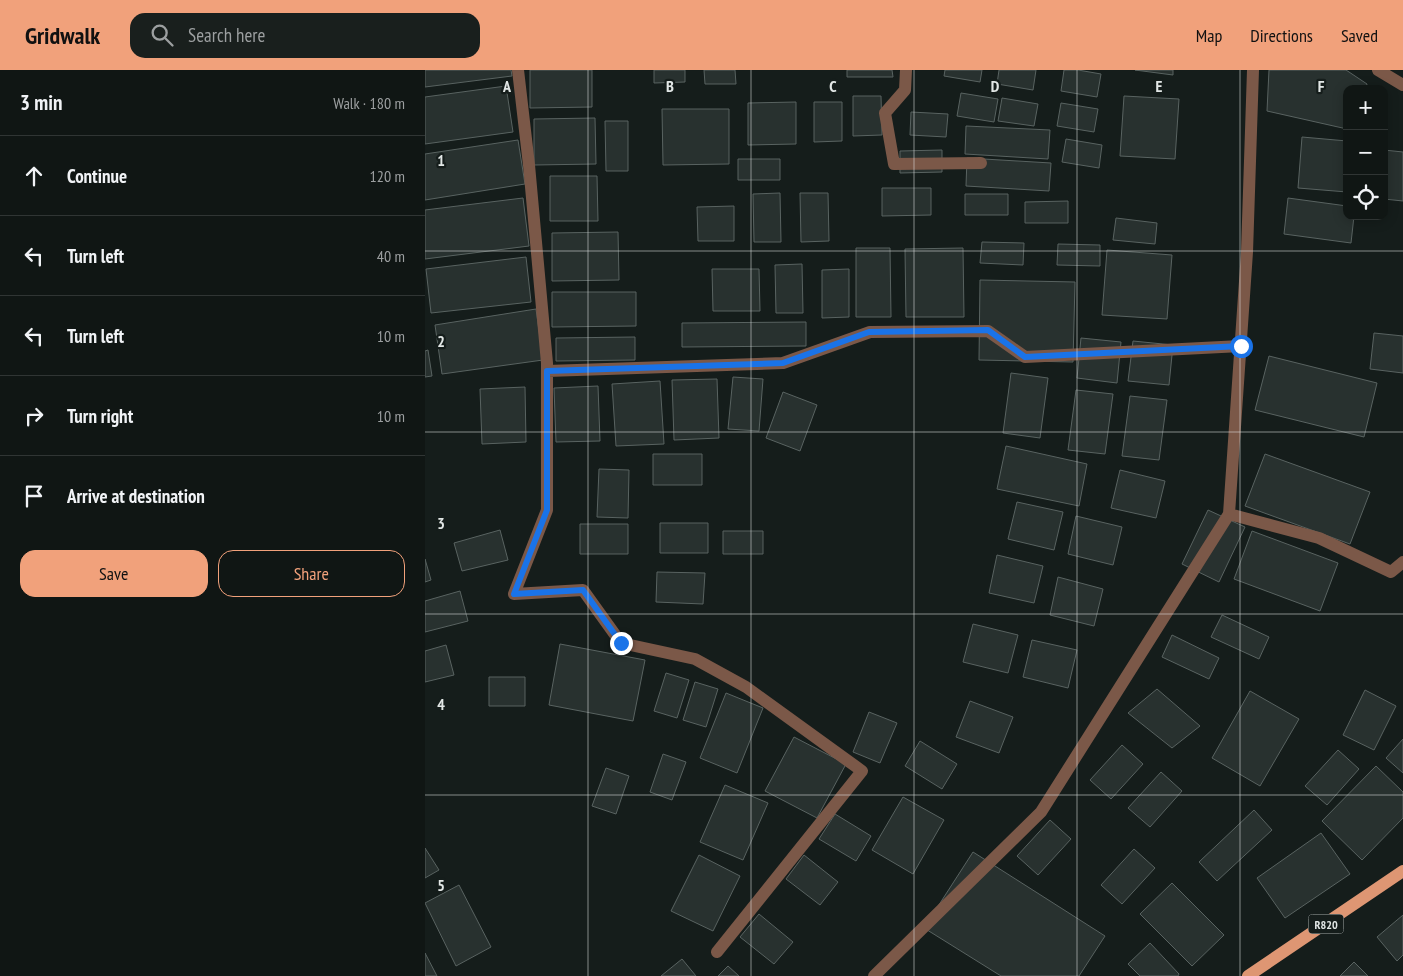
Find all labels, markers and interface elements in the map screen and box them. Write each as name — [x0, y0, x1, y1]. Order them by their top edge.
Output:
search box — [130, 13, 480, 58]
text: Gridwalk — [25, 20, 100, 51]
icon: search — [148, 21, 176, 49]
text: Search here — [188, 23, 265, 47]
text: Map — [1196, 24, 1222, 47]
text: Directions — [1250, 24, 1313, 47]
text: Saved — [1341, 24, 1378, 47]
text: A — [502, 76, 512, 96]
text: B — [666, 76, 674, 96]
text: C — [829, 76, 837, 96]
text: D — [991, 76, 1000, 96]
text: E — [1156, 76, 1163, 96]
text: F — [1318, 76, 1325, 96]
map controls — [1343, 85, 1388, 220]
button: + — [1343, 85, 1388, 130]
text: 3 min — [20, 89, 62, 116]
text: Walk · 180 m — [333, 93, 405, 113]
button: − — [1343, 130, 1388, 175]
text: 1 — [437, 150, 445, 170]
icon: ahead — [20, 162, 48, 190]
text: Continue — [67, 164, 127, 188]
text: 120 m — [370, 166, 405, 186]
button: locate — [1343, 175, 1388, 220]
icon: left — [20, 242, 48, 270]
text: Turn left — [67, 244, 124, 268]
text: 40 m — [377, 246, 405, 266]
icon: left — [20, 322, 48, 350]
text: Turn left — [67, 324, 124, 348]
text: 10 m — [377, 326, 405, 346]
text: 2 — [437, 331, 445, 351]
route start — [1230, 335, 1253, 358]
icon: right — [20, 402, 48, 430]
text: Turn right — [67, 404, 133, 428]
text: 10 m — [377, 406, 405, 426]
icon: arrive — [20, 482, 48, 510]
text: Arrive at destination — [67, 484, 205, 508]
text: 3 — [437, 513, 445, 533]
button: Save — [20, 550, 208, 597]
button: Share — [218, 550, 405, 597]
route end — [610, 632, 633, 655]
text: 4 — [437, 694, 445, 714]
text: 5 — [437, 875, 445, 895]
road number: R820 — [1309, 914, 1343, 934]

